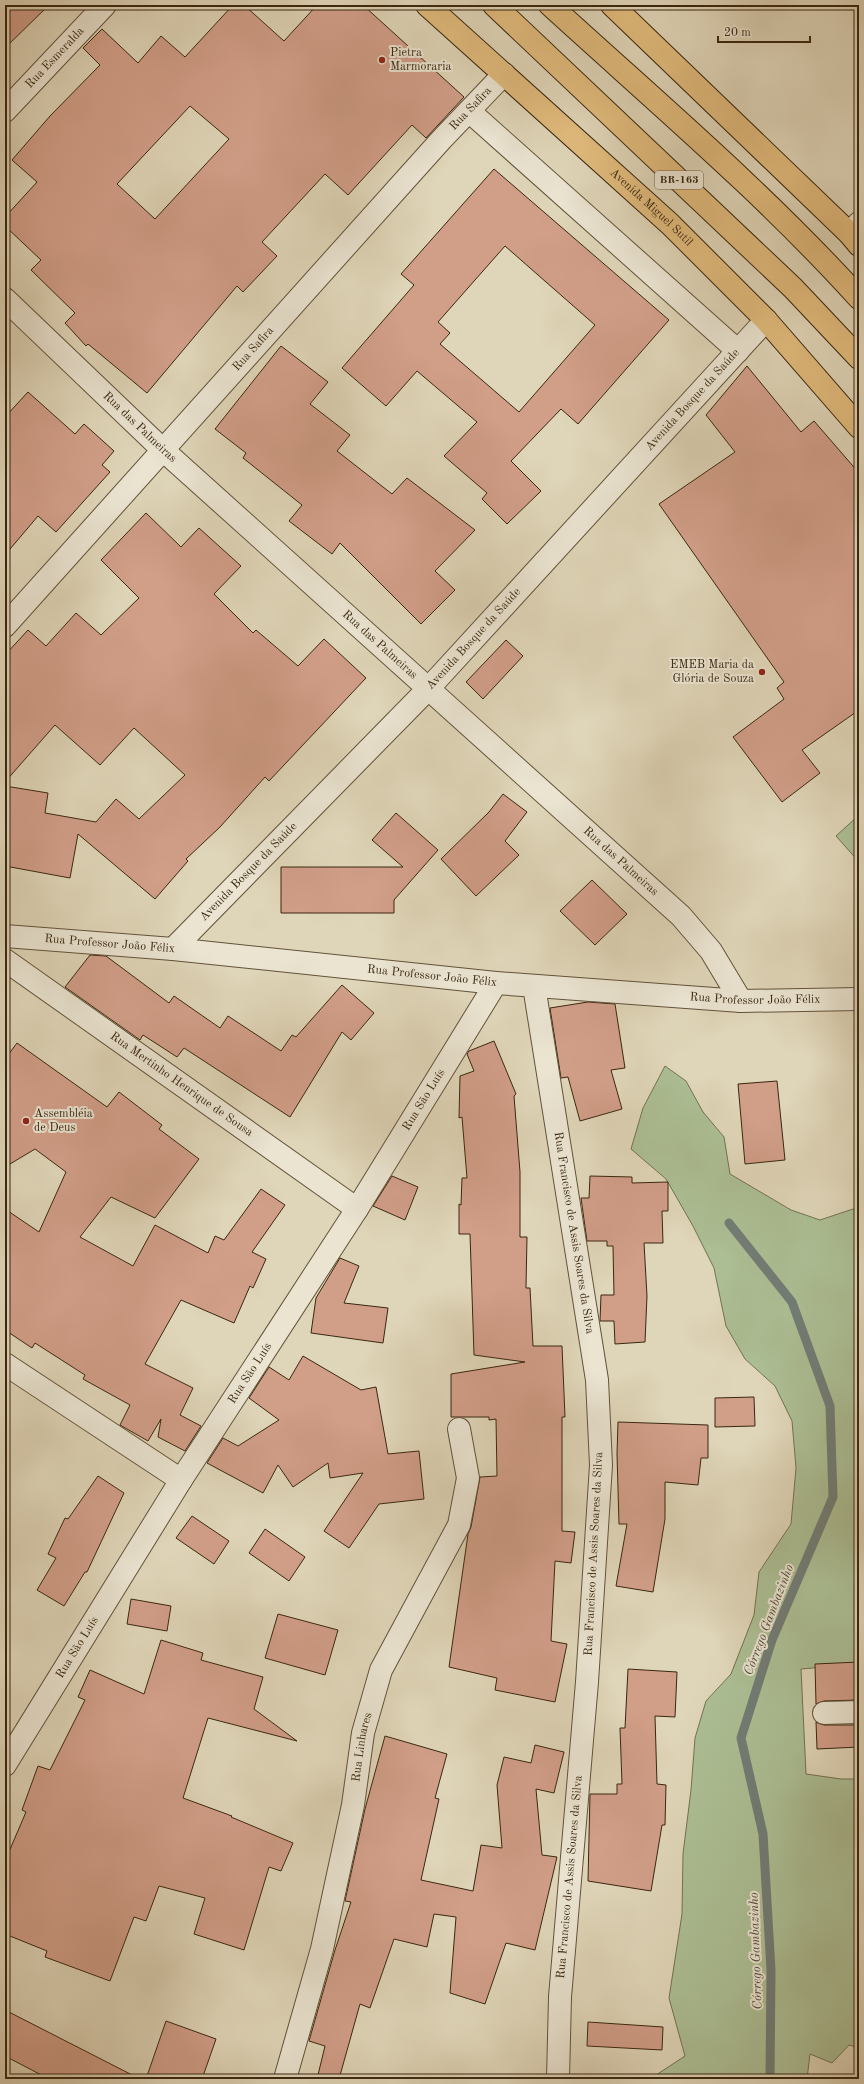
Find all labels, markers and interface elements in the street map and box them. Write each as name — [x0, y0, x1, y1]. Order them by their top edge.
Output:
scale bar — [718, 18, 810, 44]
street label: Rua Esmeralda — [24, 25, 87, 91]
text: 20 m — [724, 27, 751, 39]
place label: Pietra Marmoraria — [390, 47, 451, 73]
marker: Pietra Marmoraria — [377, 55, 387, 65]
street label: Rua Safira — [447, 85, 494, 133]
street label: Avenida Miguel Sutil — [607, 167, 695, 249]
road number: BR-163 — [655, 171, 703, 189]
street label: Rua Safira — [231, 325, 276, 374]
street label: Avenida Bosque da Saúde — [643, 347, 742, 453]
street label: Rua das Palmeiras — [100, 390, 179, 465]
street label: Avenida Bosque da Saúde — [424, 586, 523, 692]
street label: Rua das Palmeiras — [340, 608, 419, 682]
place label: EMEB Maria da Glória de Souza — [670, 659, 754, 685]
marker: EMEB Maria da Glória de Souza — [757, 667, 767, 677]
street label: Avenida Bosque da Saúde — [198, 820, 300, 924]
street label: Rua das Palmeiras — [581, 825, 660, 898]
street label: Rua Professor João Félix — [44, 933, 175, 955]
street label: Rua Professor João Félix — [366, 963, 498, 989]
street label: Rua Professor João Félix — [689, 991, 821, 1007]
street label: Rua Mertinho Henrique de Sousa — [108, 1030, 255, 1139]
street label: Rua São Luís — [401, 1067, 447, 1133]
place label: Assembléia de Deus — [34, 1108, 93, 1134]
marker: Assembléia de Deus — [21, 1116, 31, 1126]
street label: Rua Francisco de Assis Soares da Silva — [551, 1131, 596, 1335]
street label: Rua São Luís — [226, 1341, 274, 1406]
street label: Rua Francisco de Assis Soares da Silva — [583, 1452, 605, 1656]
water label: Córrego Gambazinho — [742, 1563, 796, 1677]
street label: Rua São Luís — [54, 1615, 101, 1681]
street label: Rua Linhares — [350, 1711, 375, 1783]
street label: Rua Francisco de Assis Soares da Silva — [555, 1775, 585, 1979]
water label: Córrego Gambazinho — [747, 1892, 765, 2010]

